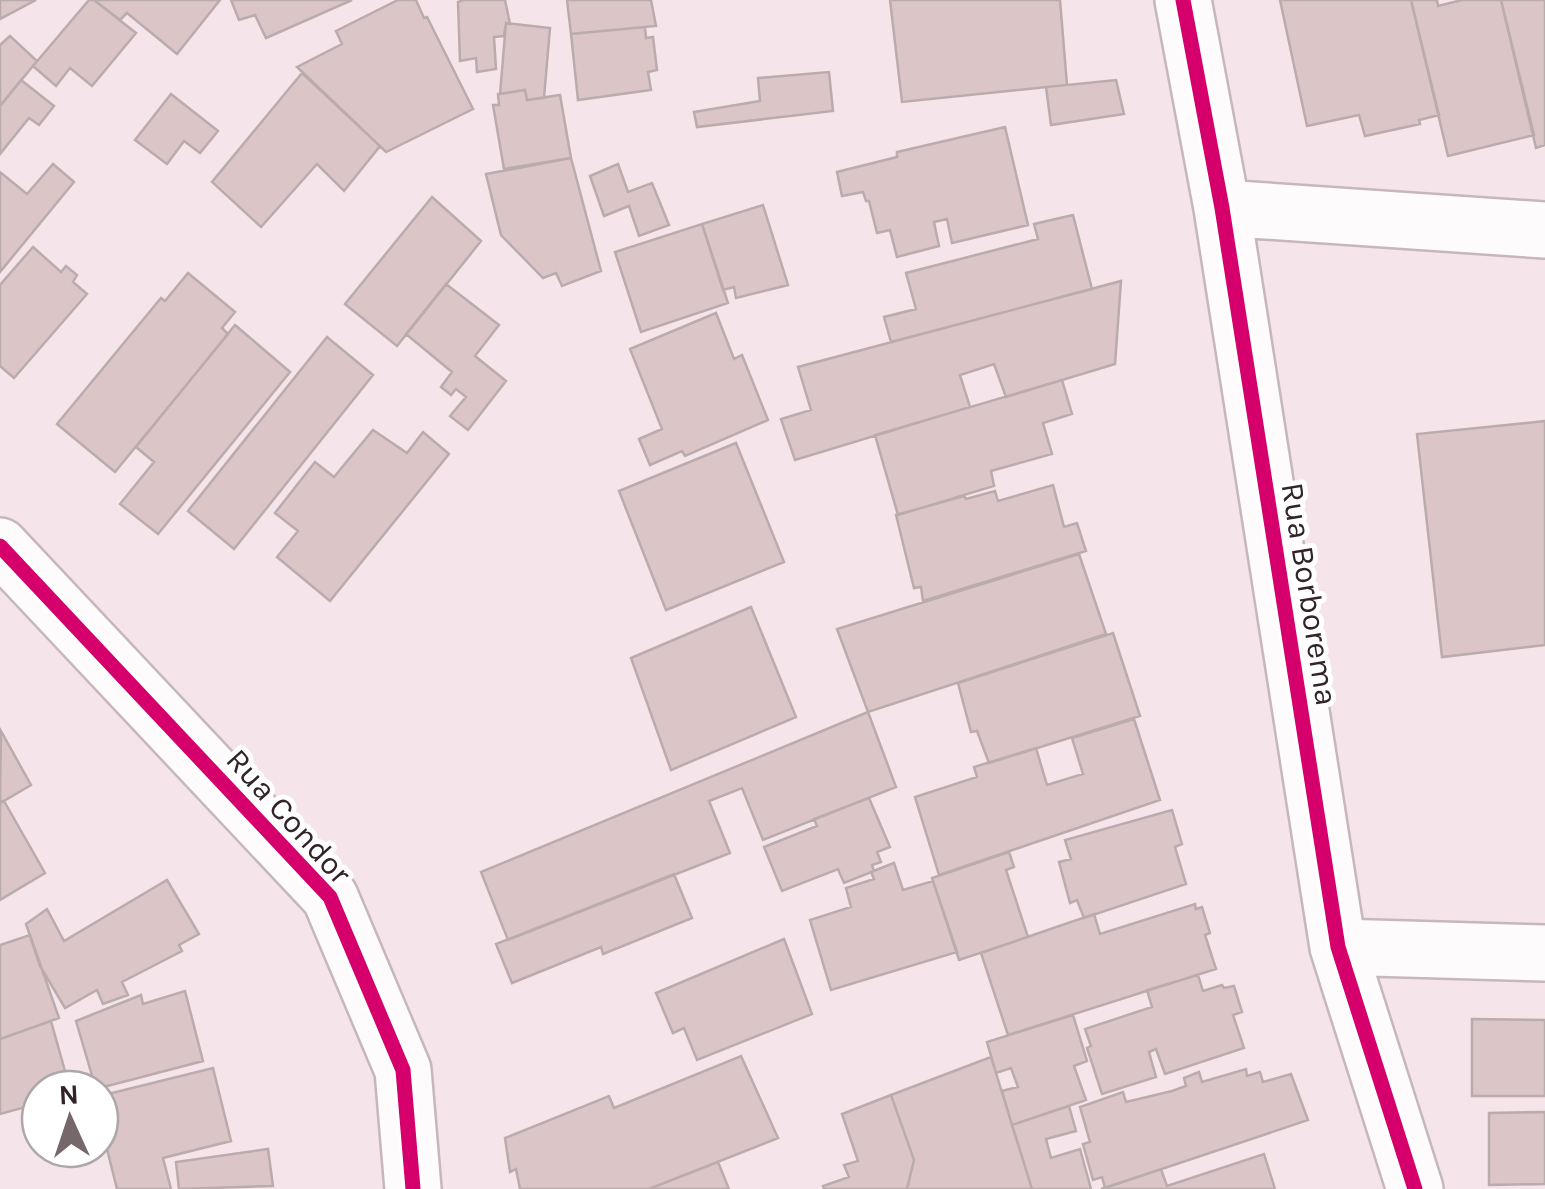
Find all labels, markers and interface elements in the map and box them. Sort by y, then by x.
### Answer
street label: Rua Borborema [1274,480,1345,708]
street label: Rua Condor [218,741,359,892]
north arrow [20,1069,120,1169]
text: N [58,1078,80,1112]

